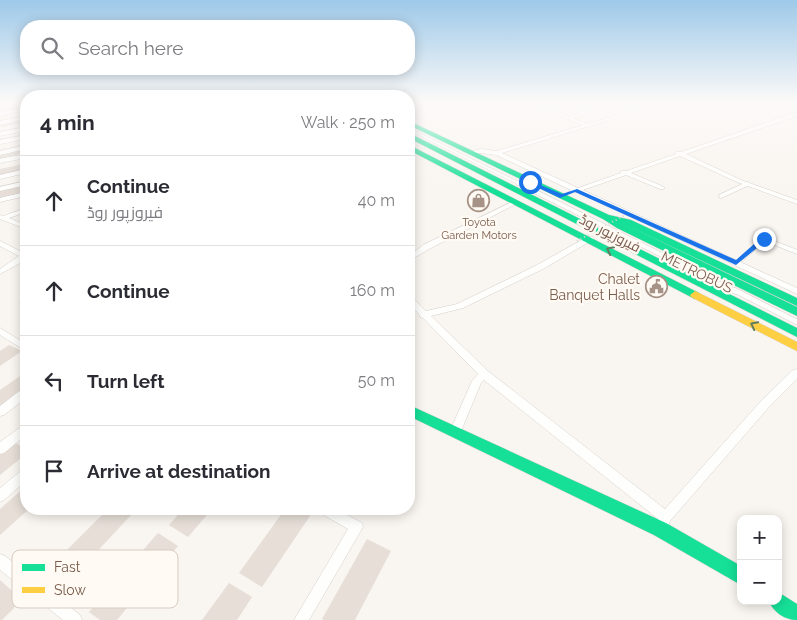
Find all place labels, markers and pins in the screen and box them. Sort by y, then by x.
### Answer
shop icon: Toyota Garden Motors [467,189,491,213]
place label: Toyota Garden Motors [441,216,517,242]
place label: Chalet Banquet Halls [549,271,640,303]
public building icon: Chalet Banquet Halls [644,275,668,299]

